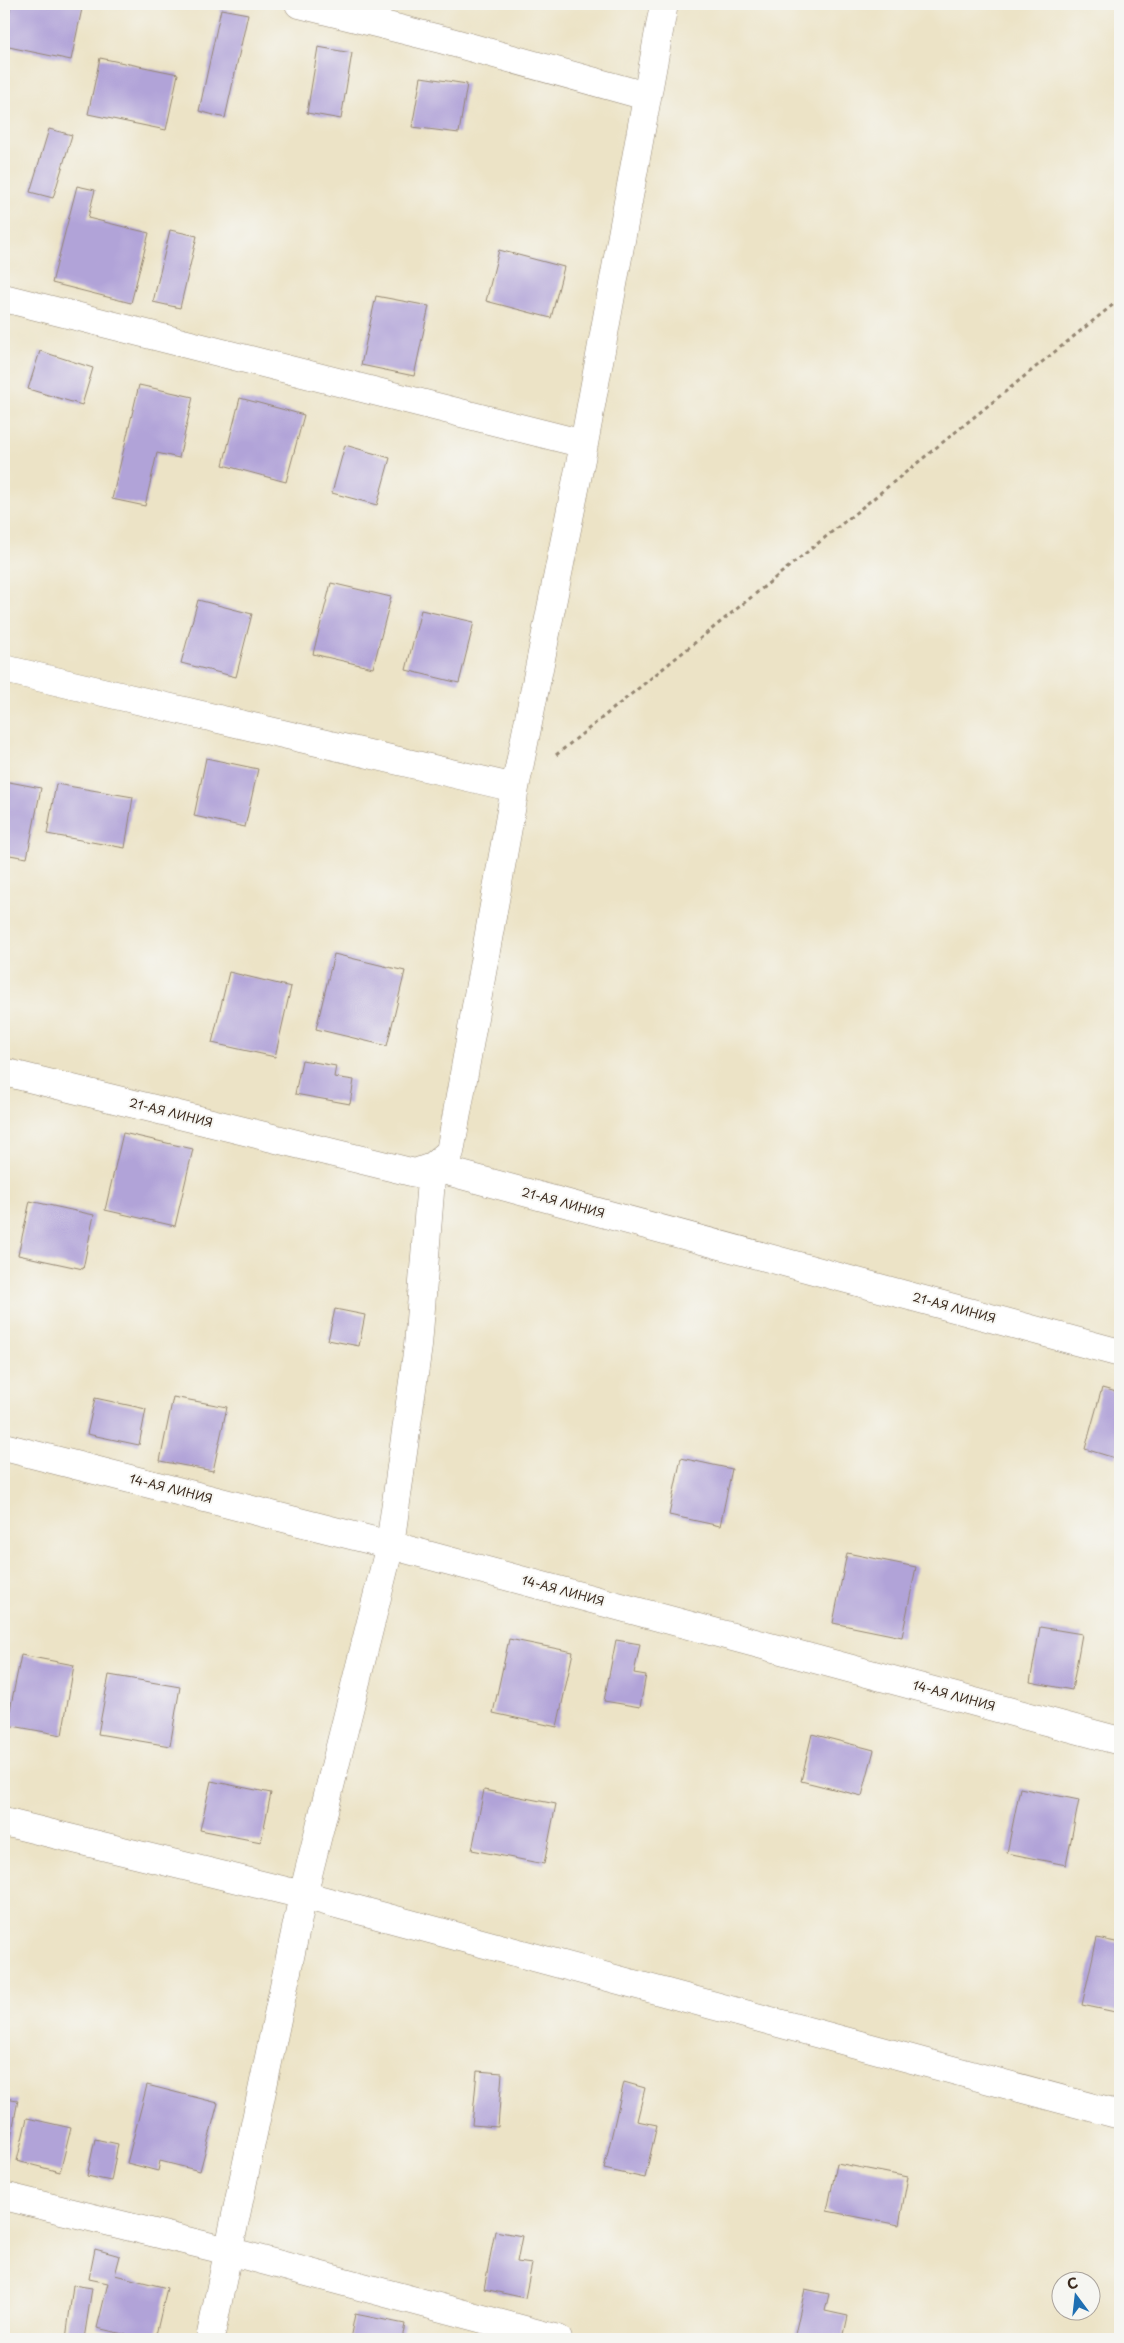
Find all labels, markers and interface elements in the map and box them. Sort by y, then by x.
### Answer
street label: 21-АЯ ЛИНИЯ [128,1093,215,1131]
street label: 21-АЯ ЛИНИЯ [520,1182,607,1222]
street label: 21-АЯ ЛИНИЯ [911,1287,998,1327]
street label: 14-АЯ ЛИНИЯ [128,1469,215,1507]
street label: 14-АЯ ЛИНИЯ [520,1570,607,1610]
street label: 14-АЯ ЛИНИЯ [911,1675,998,1715]
north arrow [1052,2270,1102,2320]
text: С [1065,2271,1080,2294]

